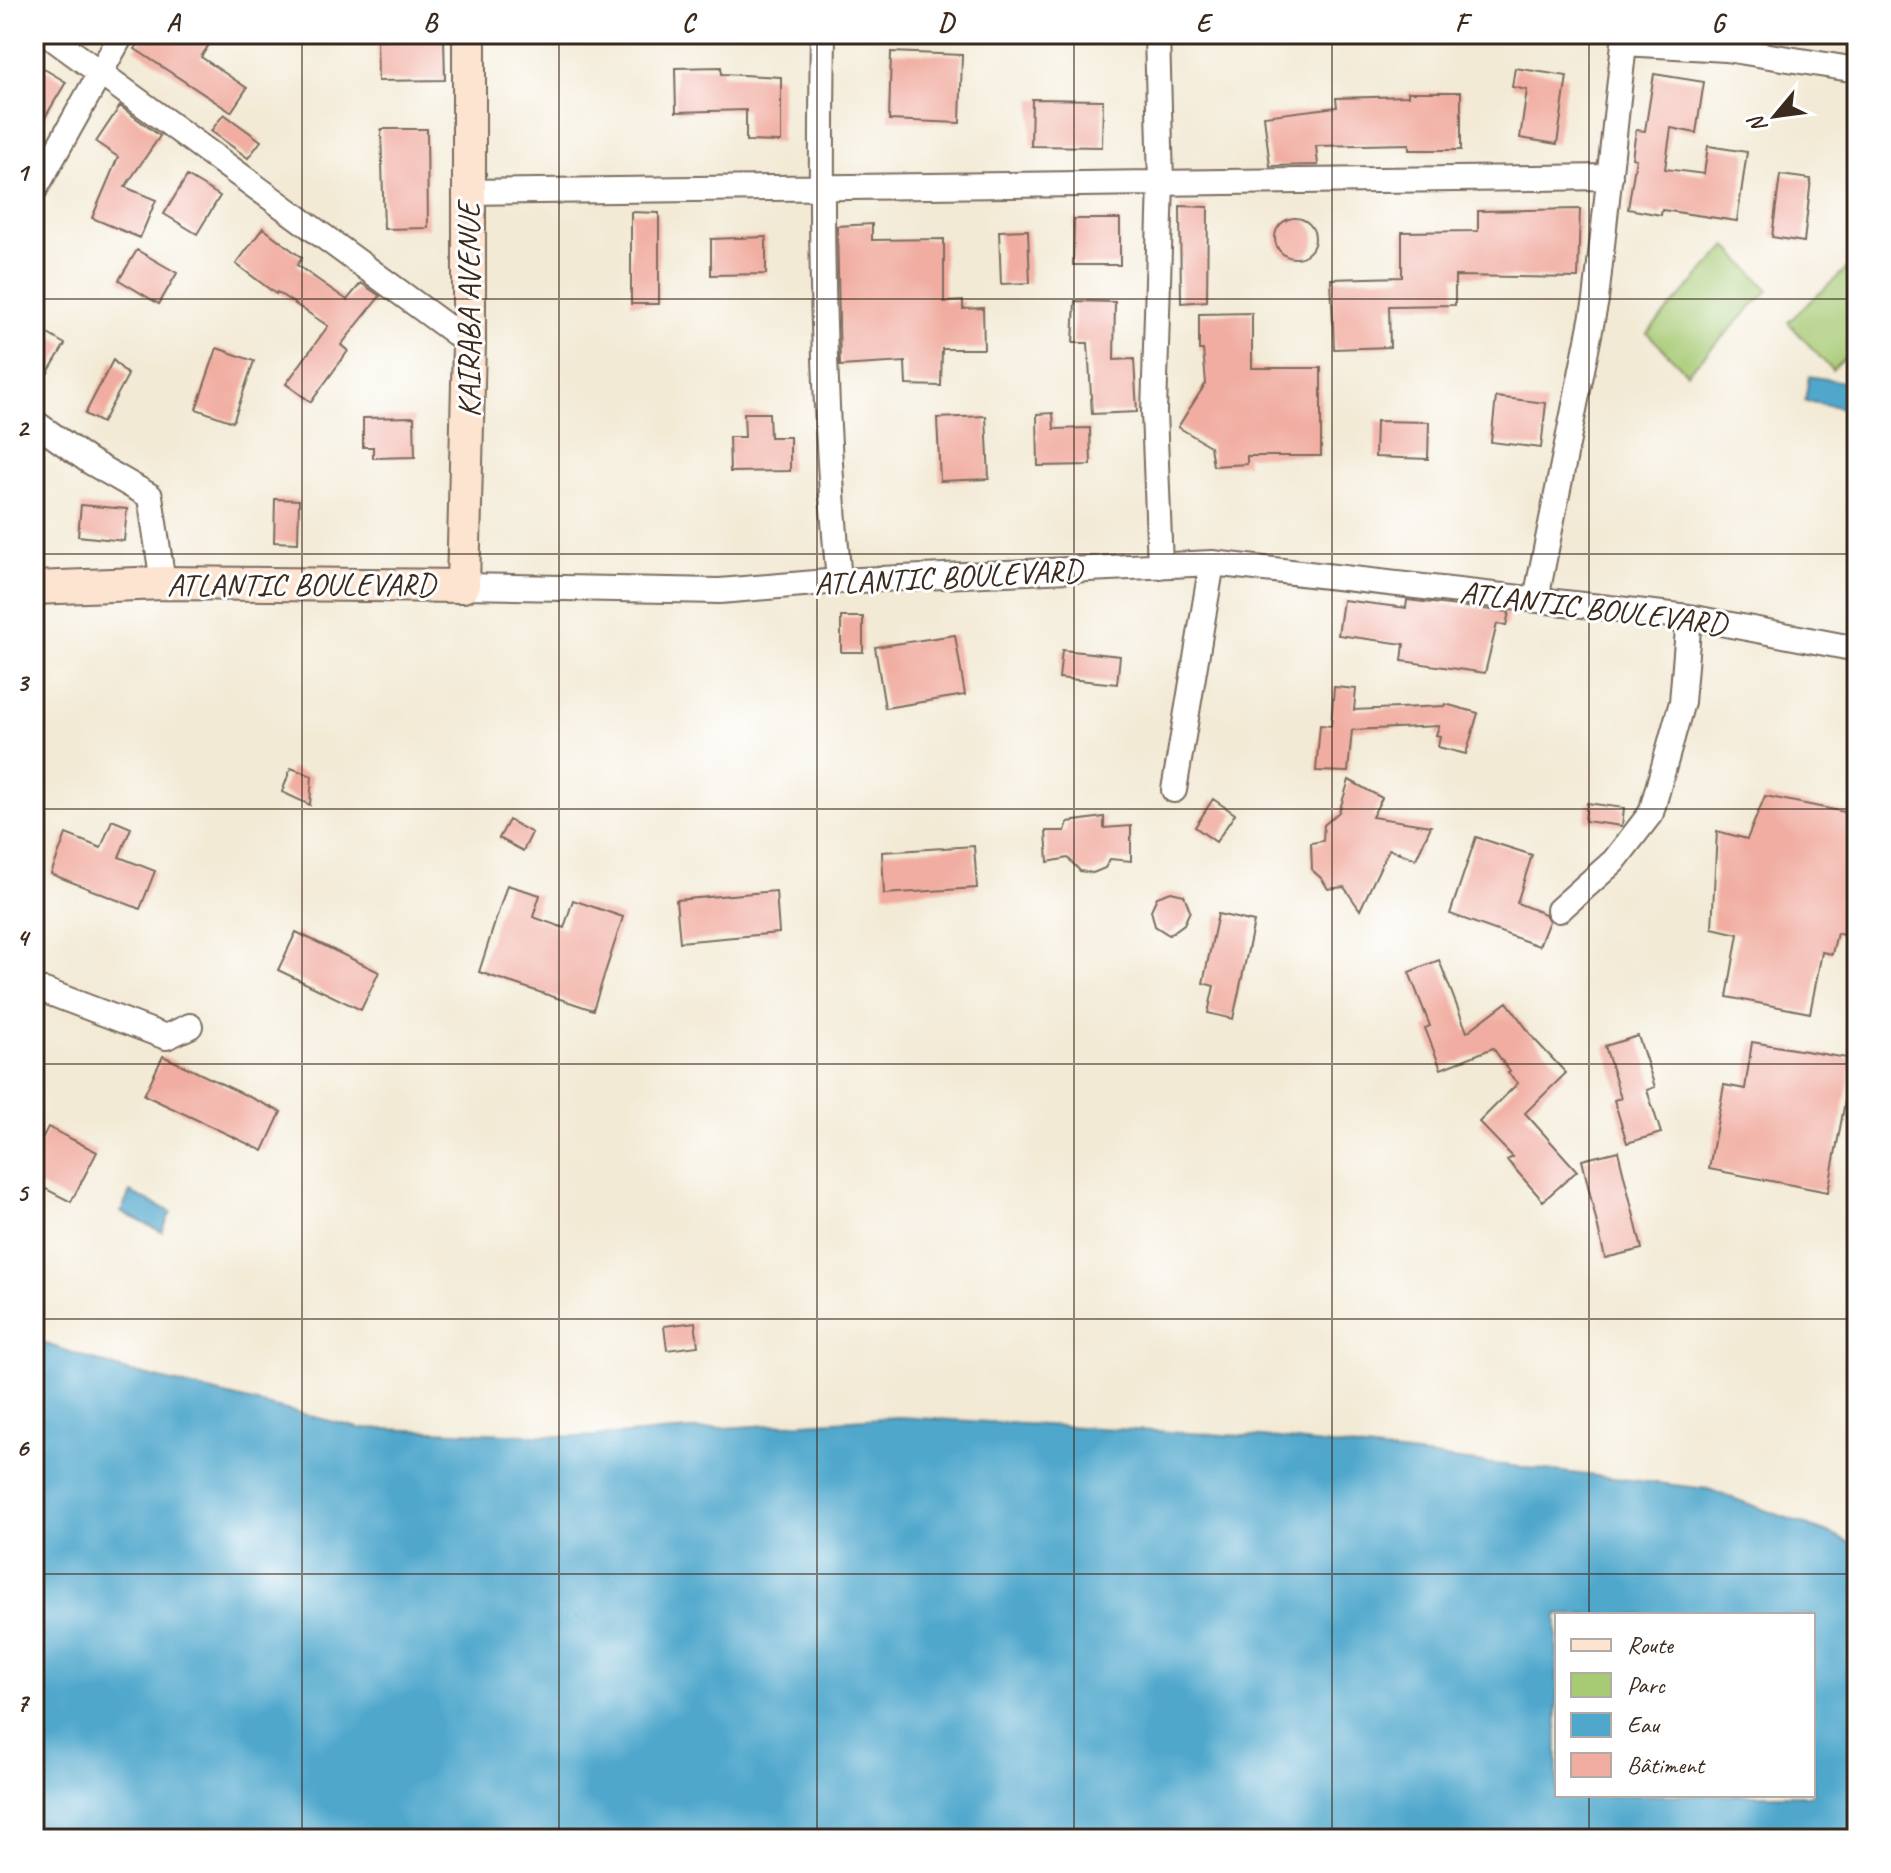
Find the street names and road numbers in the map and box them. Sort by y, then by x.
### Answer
street label: KAIRABA AVENUE [448,198,489,417]
street label: ATLANTIC BOULEVARD [813,549,1085,604]
street label: ATLANTIC BOULEVARD [167,564,438,605]
street label: ATLANTIC BOULEVARD [1457,571,1731,645]

